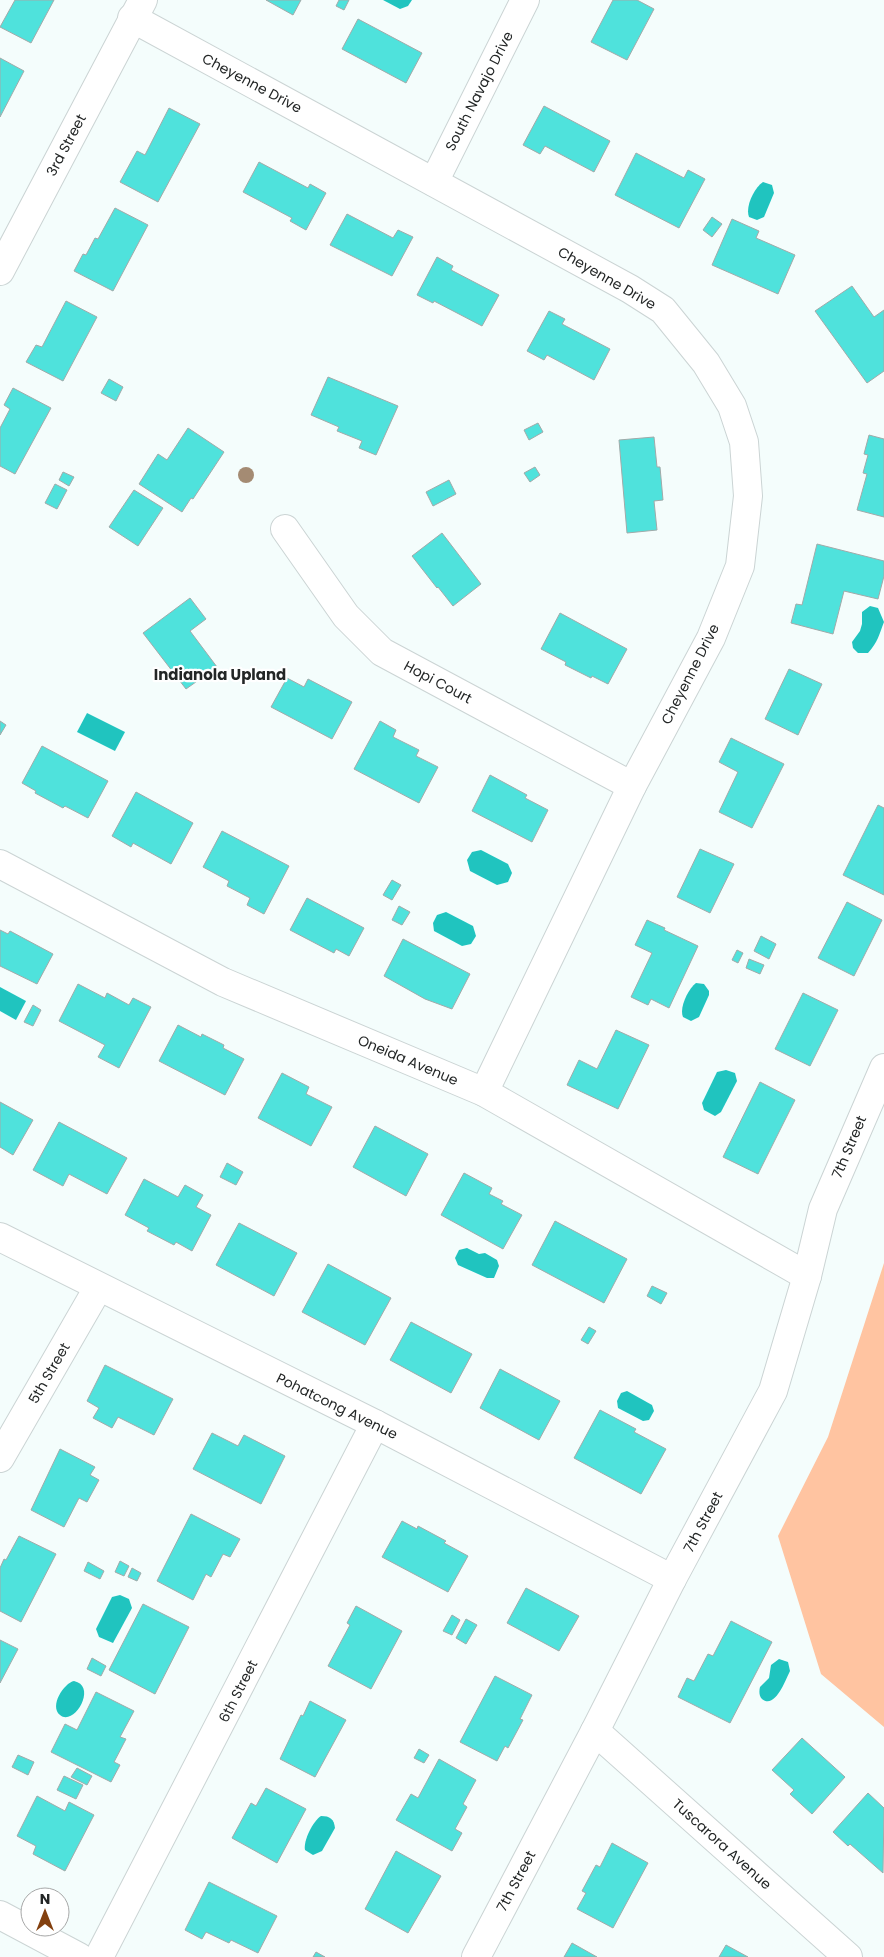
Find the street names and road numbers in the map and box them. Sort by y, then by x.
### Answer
street label: South Navajo Drive [440,27,518,154]
street label: Cheyenne Drive [199,48,306,118]
street label: 3rd Street [41,110,91,180]
street label: Cheyenne Drive [554,242,660,314]
street label: Cheyenne Drive [656,620,724,728]
street label: Hopi Court [400,656,476,708]
street label: Oneida Avenue [355,1030,462,1090]
street label: 7th Street [827,1113,871,1181]
street label: 5th Street [23,1339,75,1407]
street label: Pohatcong Avenue [273,1368,401,1444]
street label: 7th Street [679,1488,727,1556]
street label: 6th Street [214,1656,262,1726]
street label: Tuscarora Avenue [668,1794,776,1894]
street label: 7th Street [492,1847,540,1915]

